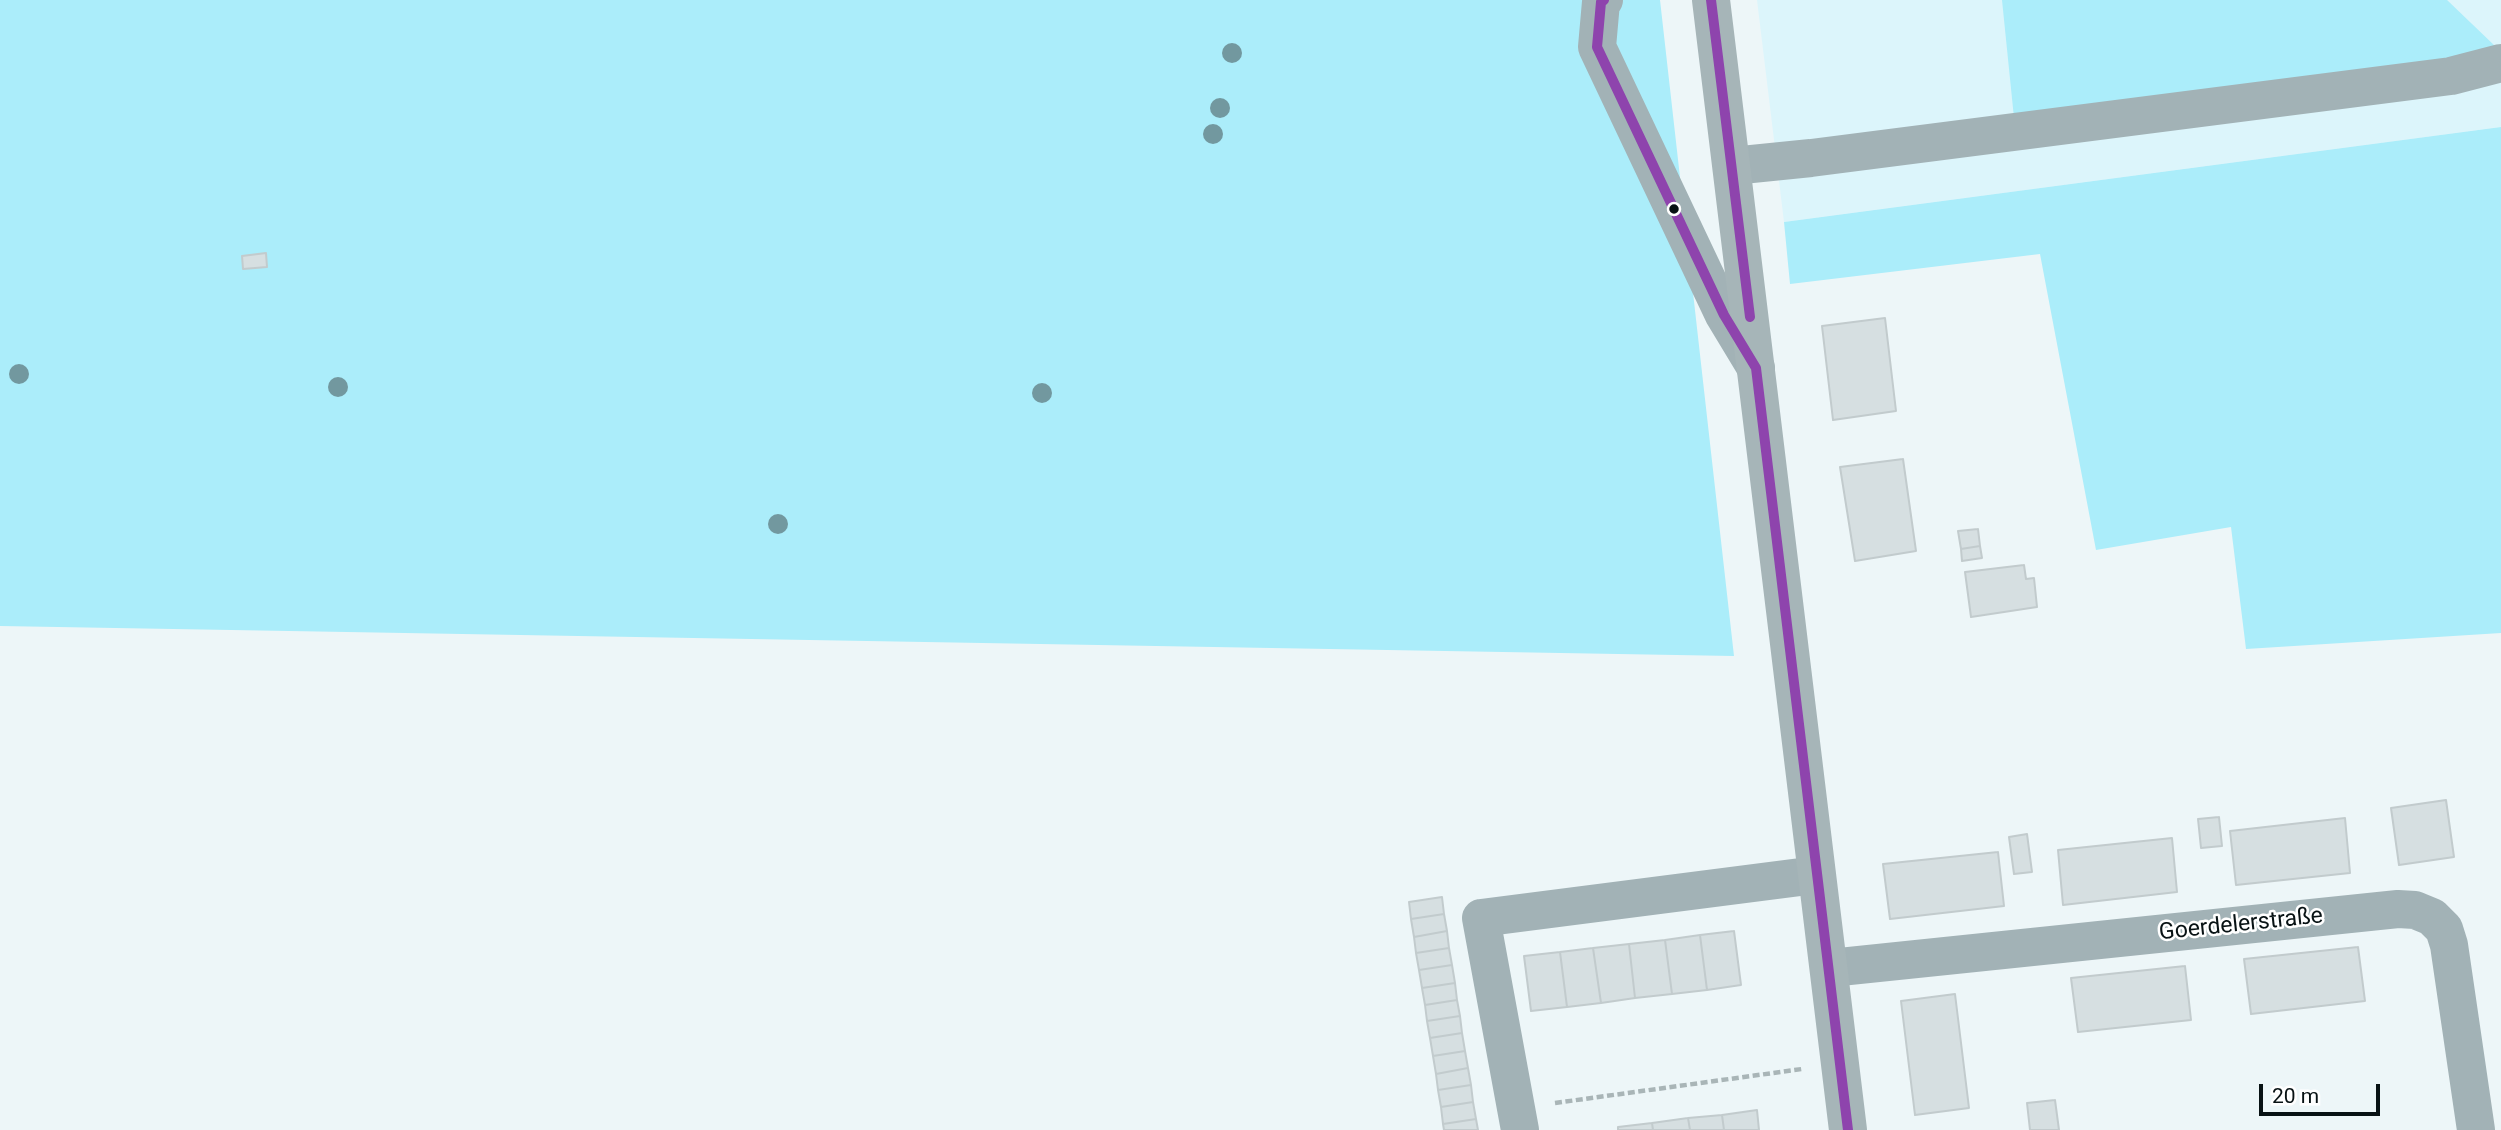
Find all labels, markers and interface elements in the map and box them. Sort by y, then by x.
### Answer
unlabelled marker [1667,202,1681,216]
street label: Goerdelerstraße [2158,903,2324,947]
scale bar [2263,1070,2384,1114]
text: 20 m [2272,1084,2319,1108]

